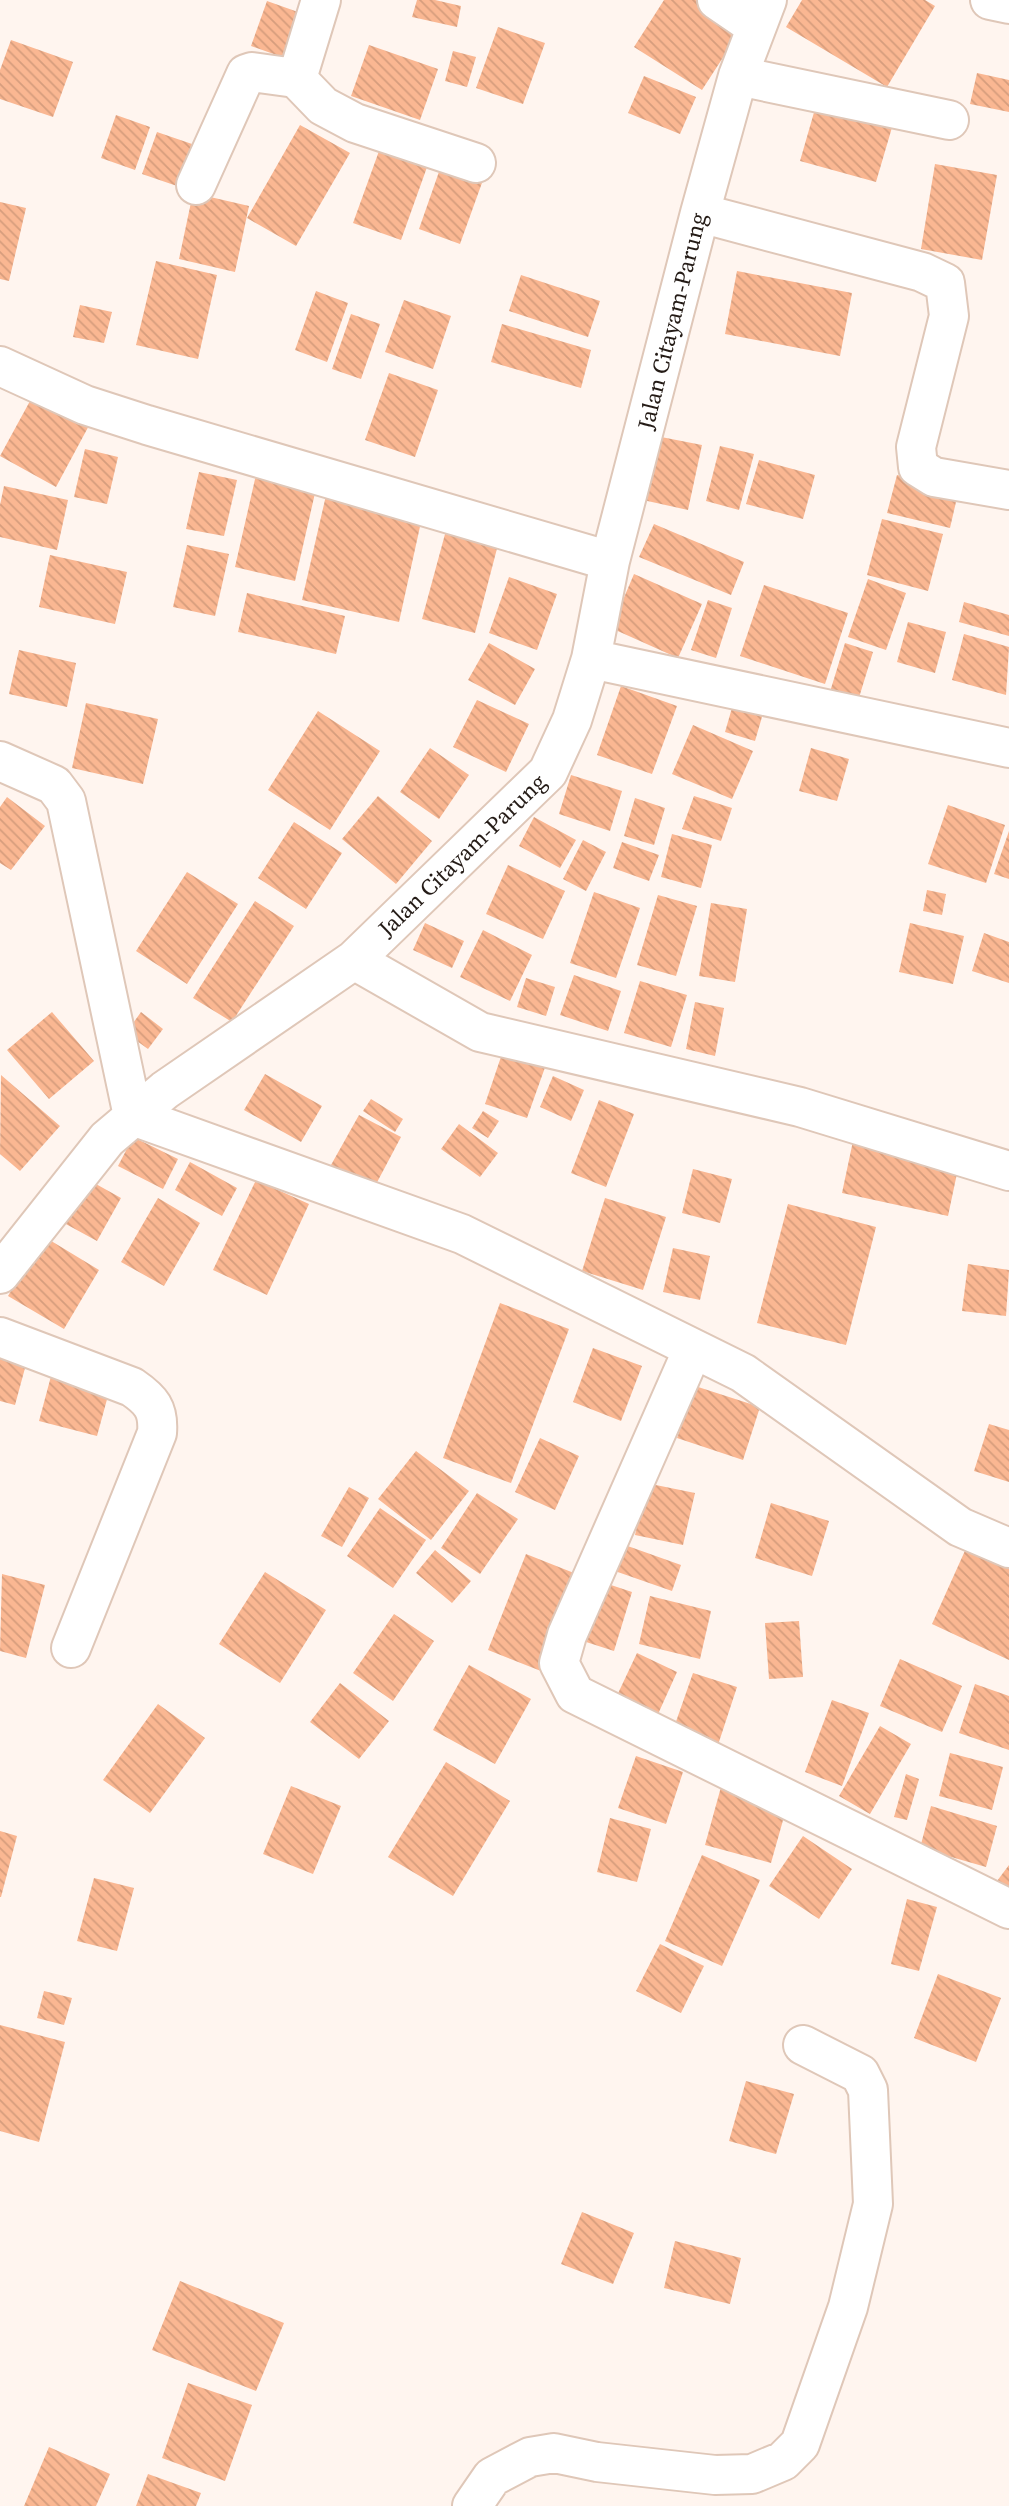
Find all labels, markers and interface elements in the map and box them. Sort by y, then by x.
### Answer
street label: Jalan Citayam-Parung [629,209,714,434]
street label: Jalan Citayam-Parung [370,766,553,945]

